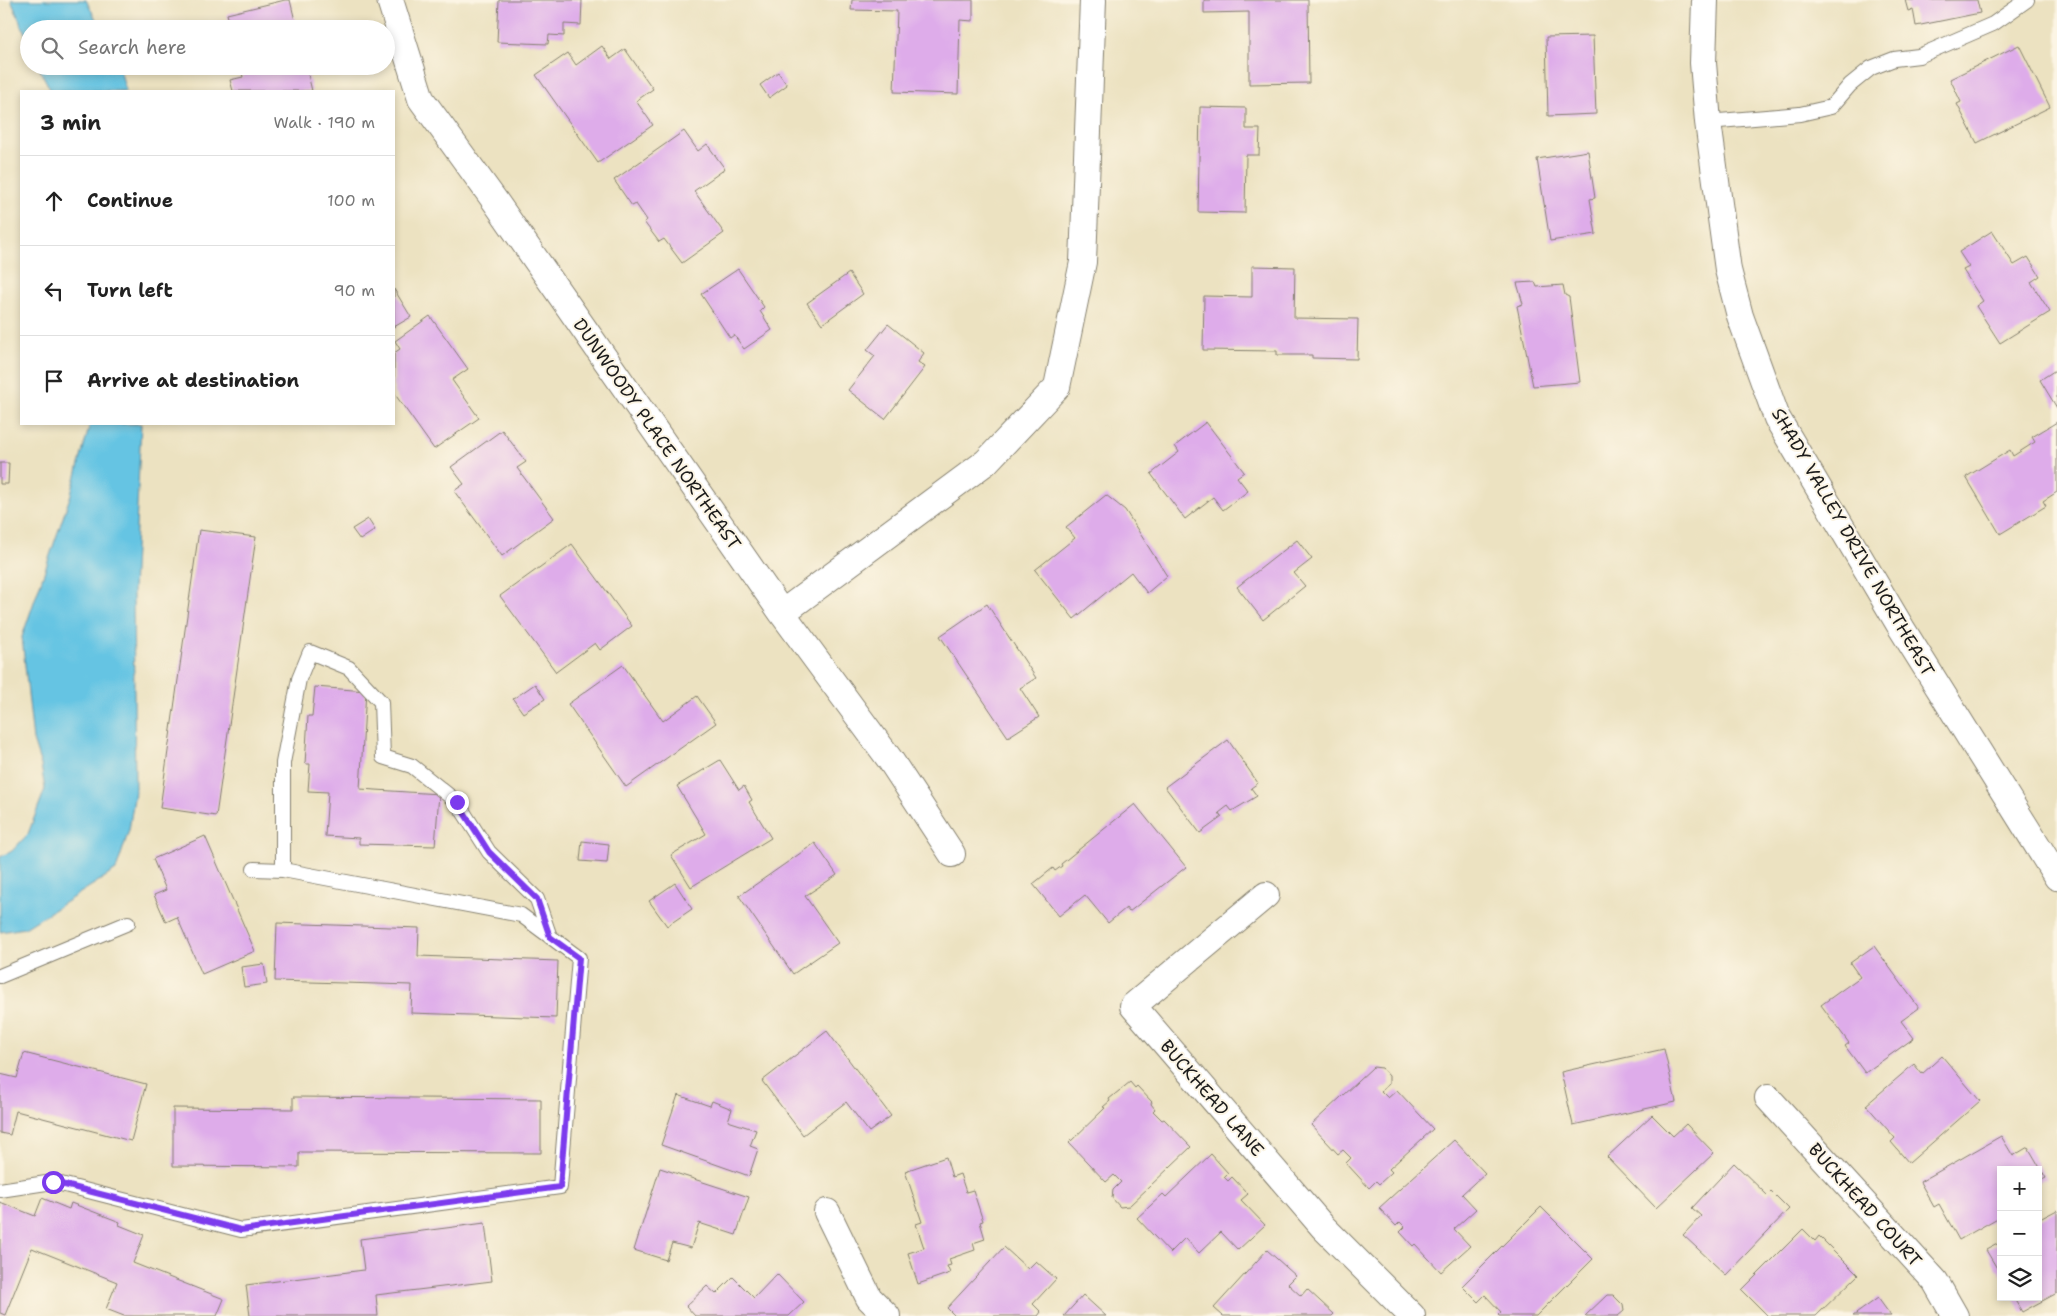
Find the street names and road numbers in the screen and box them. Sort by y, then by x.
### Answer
street label: DUNWOODY PLACE NORTHEAST [568,314,746,554]
street label: SHADY VALLEY DRIVE NORTHEAST [1766,403,1940,681]
street label: BUCKHEAD LANE [1155,1035,1269,1161]
street label: BUCKHEAD COURT [1803,1138,1927,1272]

